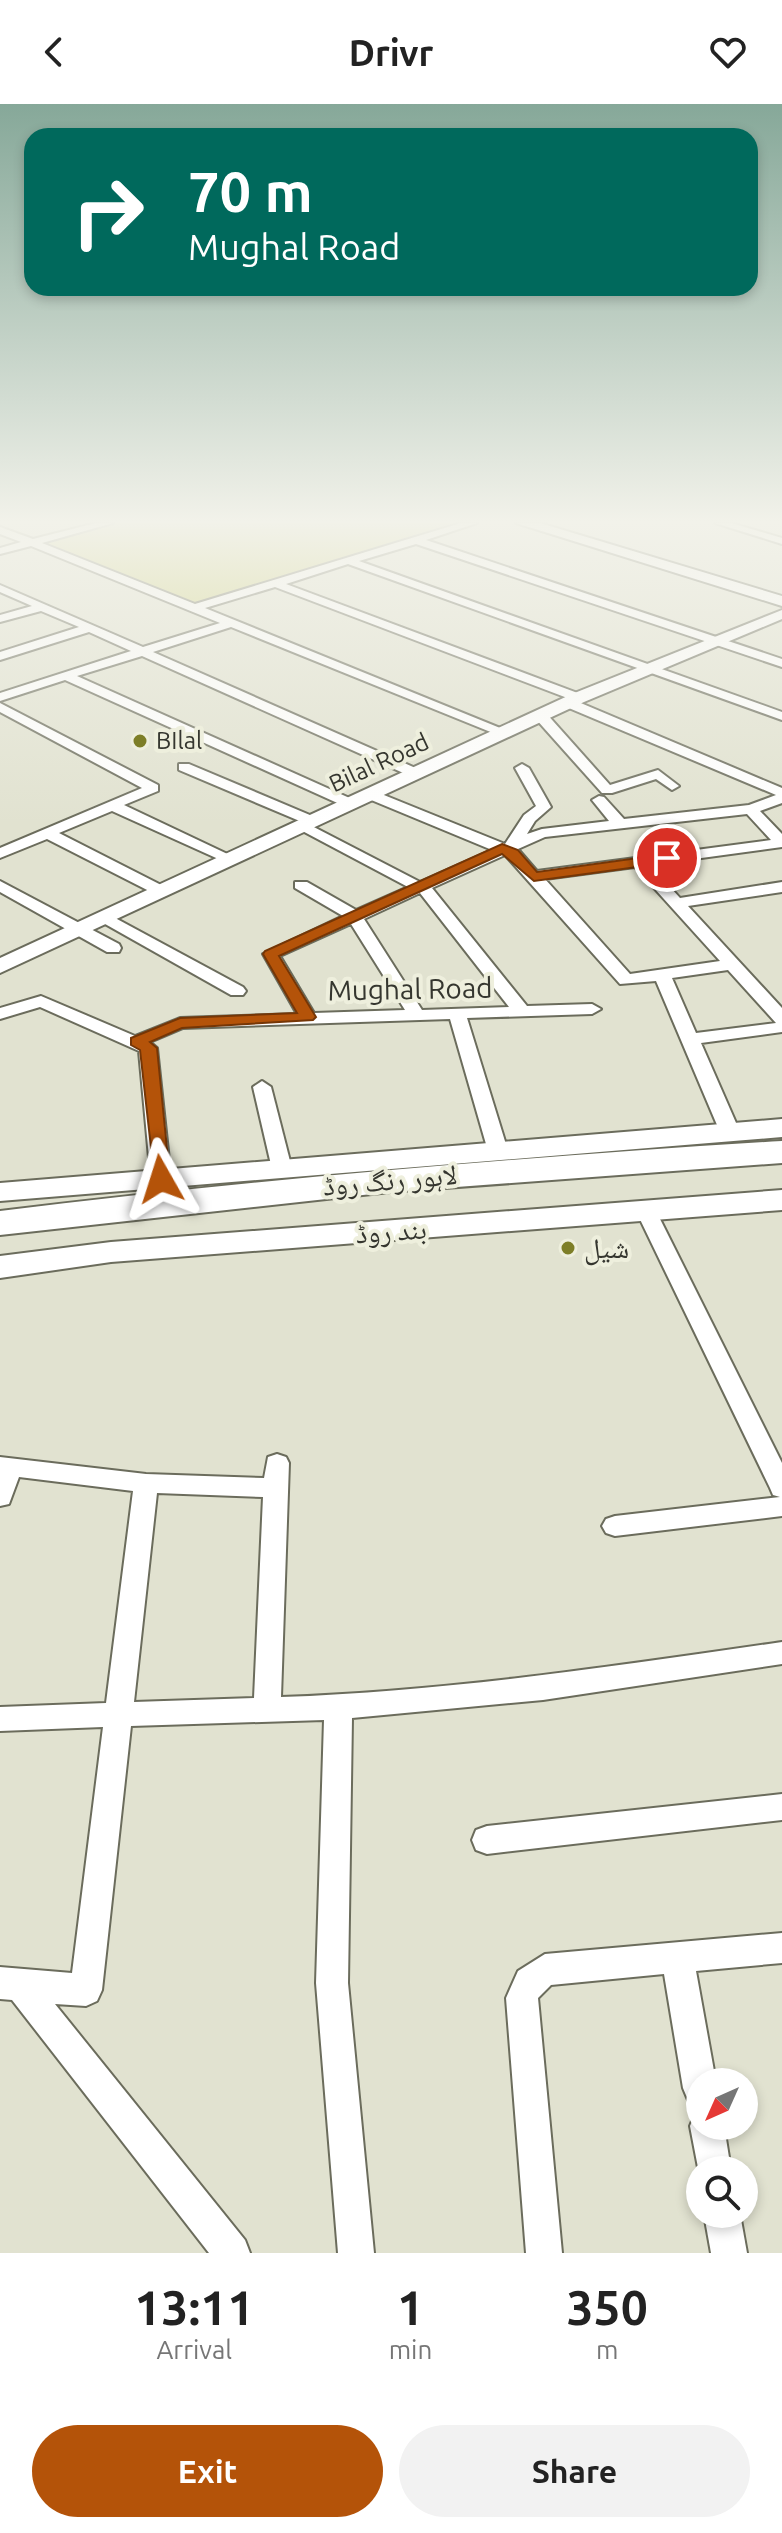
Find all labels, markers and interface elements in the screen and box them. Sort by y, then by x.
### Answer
icon: back [32,30,76,74]
icon: heart [706,30,750,74]
text: Drivr [349,32,433,73]
icon: right [56,160,160,264]
text: 70 m [188,160,313,223]
text: Mughal Road [188,226,400,267]
place label: BIlal [156,727,202,754]
street label: Bilal Road [325,728,433,797]
marker: BIlal [131,732,149,750]
pin [633,824,701,892]
icon: arrive [645,836,689,880]
street label: Mughal Road [327,972,493,1005]
position arrow [119,1137,203,1221]
street label: لاہور رنگ روڈ [322,1158,458,1202]
street label: بند روڈ [354,1213,428,1249]
place label: شیل [584,1232,629,1266]
marker: شیل [559,1239,577,1257]
north arrow [686,2068,758,2140]
map controls [686,2068,758,2228]
button: search [686,2156,758,2228]
text: 13:11 [134,2280,254,2334]
text: 1 [397,2280,424,2334]
text: 350 [567,2280,648,2334]
text: Arrival [156,2335,232,2364]
text: min [389,2335,432,2364]
text: m [596,2335,618,2364]
button: Exit [32,2425,383,2517]
button: Share [399,2425,750,2517]

